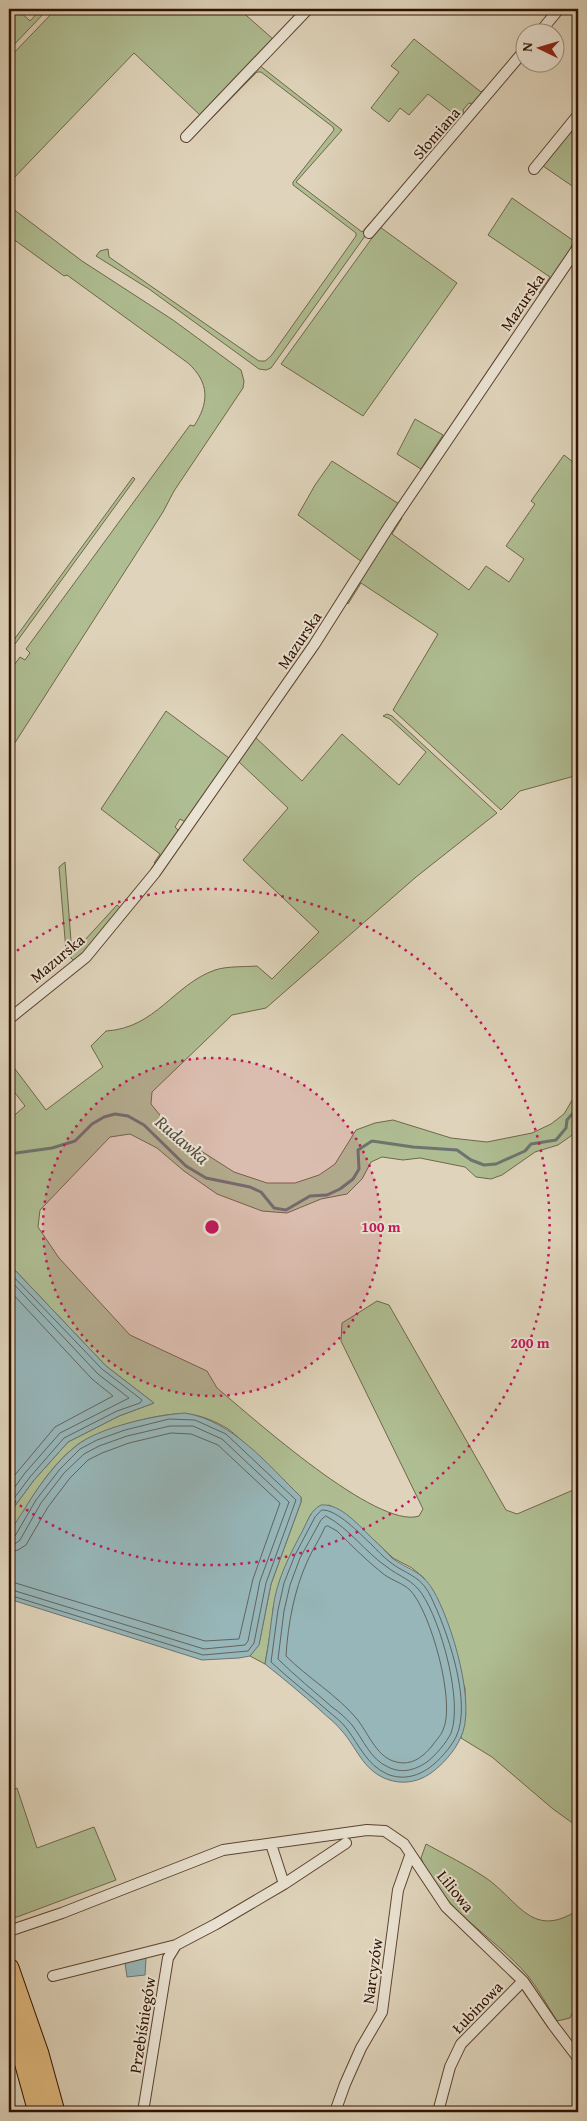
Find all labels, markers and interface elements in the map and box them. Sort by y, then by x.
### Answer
north arrow [514,22,564,72]
text: N [517,41,537,52]
street label: Słomiana [406,101,466,164]
street label: Mazurska [494,268,550,336]
street label: Mazurska [271,606,327,674]
street label: Mazurska [24,928,90,988]
water label: Rudawka [149,1108,216,1171]
text: 100 m [361,1216,401,1237]
centre of rings [203,1218,221,1236]
text: 200 m [510,1332,550,1353]
street label: Liliowa [432,1865,481,1917]
street label: Narcyzów [356,1936,389,2005]
street label: Przebiśniegów [123,1974,162,2075]
street label: Łubinowa [446,1975,508,2039]

